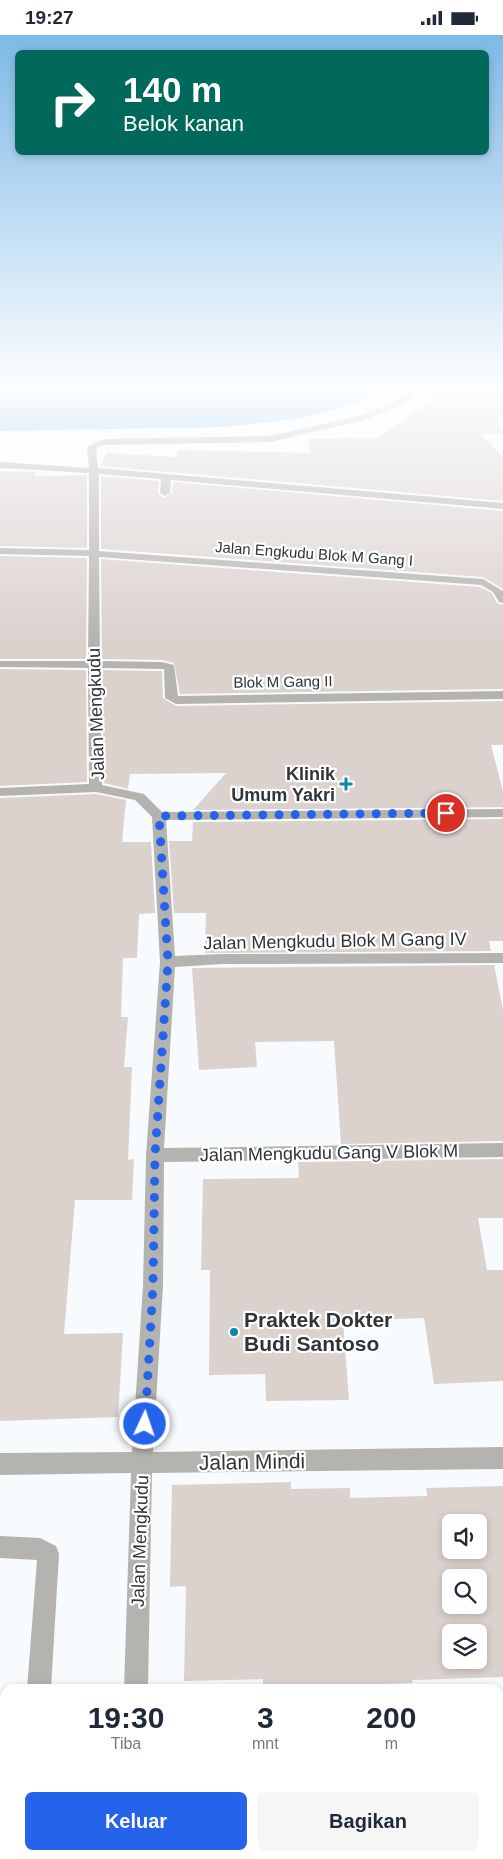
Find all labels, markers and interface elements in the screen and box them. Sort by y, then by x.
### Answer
text: 19:27 [25,7,74,28]
icon: right [40,70,105,135]
text: 140 m [123,70,222,109]
text: Belok kanan [123,111,244,136]
street label: Jalan Engkudu Blok M Gang I [214,538,414,569]
street label: Jalan Mengkudu [84,648,108,780]
street label: Blok M Gang II [233,672,333,691]
place label: Klinik Umum Yakri [231,764,336,805]
marker: Klinik Umum Yakri [339,777,353,791]
pin [425,792,467,834]
icon: arrive [432,799,460,827]
street label: Jalan Mengkudu Blok M Gang IV [203,929,467,953]
street label: Jalan Mengkudu Gang V Blok M [200,1141,458,1165]
place label: Praktek Dokter Budi Santoso [244,1308,392,1355]
marker: Praktek Dokter Budi Santoso [228,1326,240,1338]
position arrow [118,1397,170,1449]
street label: Jalan Mindi [199,1449,305,1474]
street label: Jalan Mengkudu [128,1475,152,1607]
map controls [442,1514,487,1669]
button: sound [442,1514,487,1559]
button: search [442,1569,487,1614]
button: layers [442,1624,487,1669]
text: 19:30 [88,1701,164,1734]
text: 3 [257,1701,274,1734]
text: 200 [366,1701,416,1734]
text: Tiba [111,1735,141,1752]
text: mnt [252,1735,279,1752]
text: m [385,1735,398,1752]
button: Keluar [25,1792,247,1850]
button: Bagikan [257,1792,479,1850]

